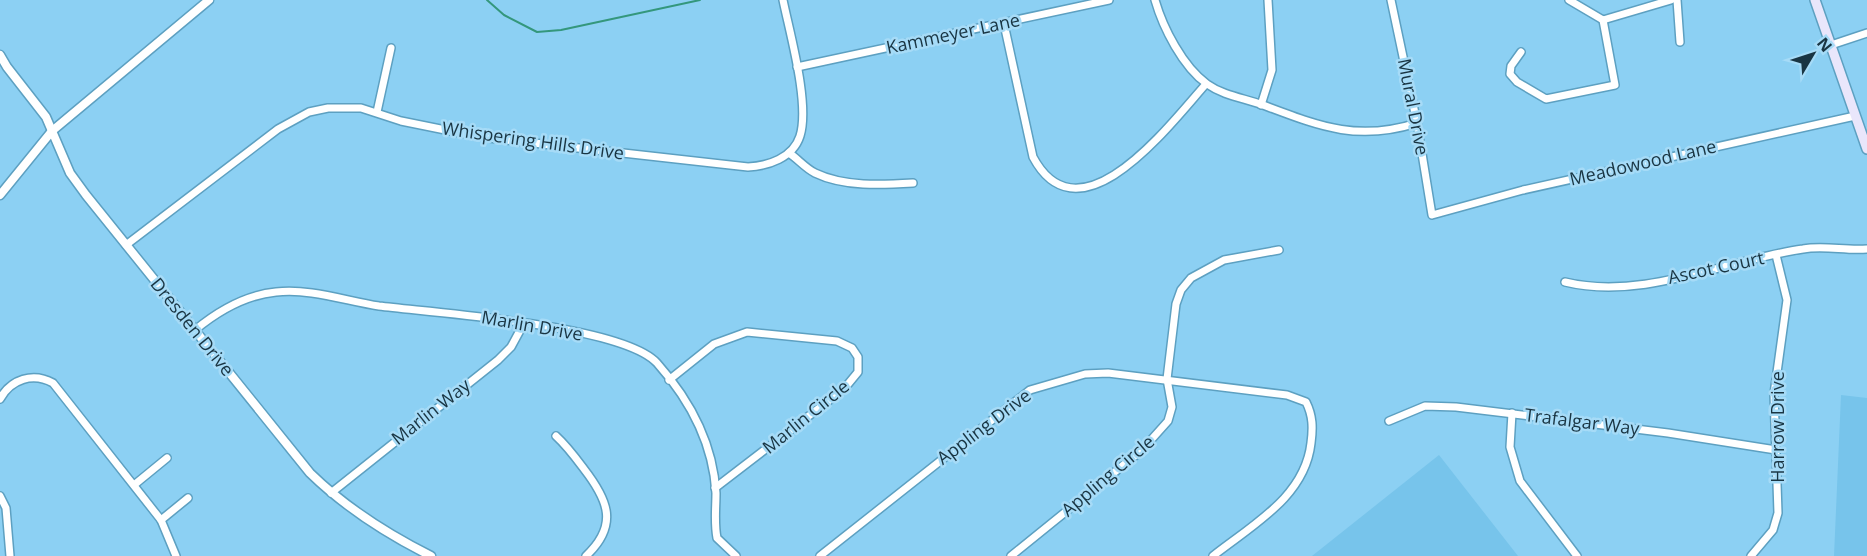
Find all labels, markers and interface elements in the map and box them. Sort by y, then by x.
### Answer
street label: Kammeyer Lane [884,7,1022,59]
north arrow [1783,24,1843,84]
text: N [1812,33,1837,57]
street label: Mural Drive [1393,56,1435,157]
street label: Whispering Hills Drive [441,115,626,165]
street label: Meadowood Lane [1567,133,1719,191]
street label: Ascot Court [1666,245,1766,289]
street label: Dresden Drive [146,272,240,381]
street label: Marlin Drive [480,304,585,346]
street label: Harrow Drive [1765,371,1789,483]
street label: Marlin Way [386,372,476,450]
street label: Marlin Circle [757,374,854,459]
street label: Appling Drive [931,383,1035,470]
street label: Trafalgar Way [1523,402,1642,440]
street label: Appling Circle [1056,429,1159,521]

